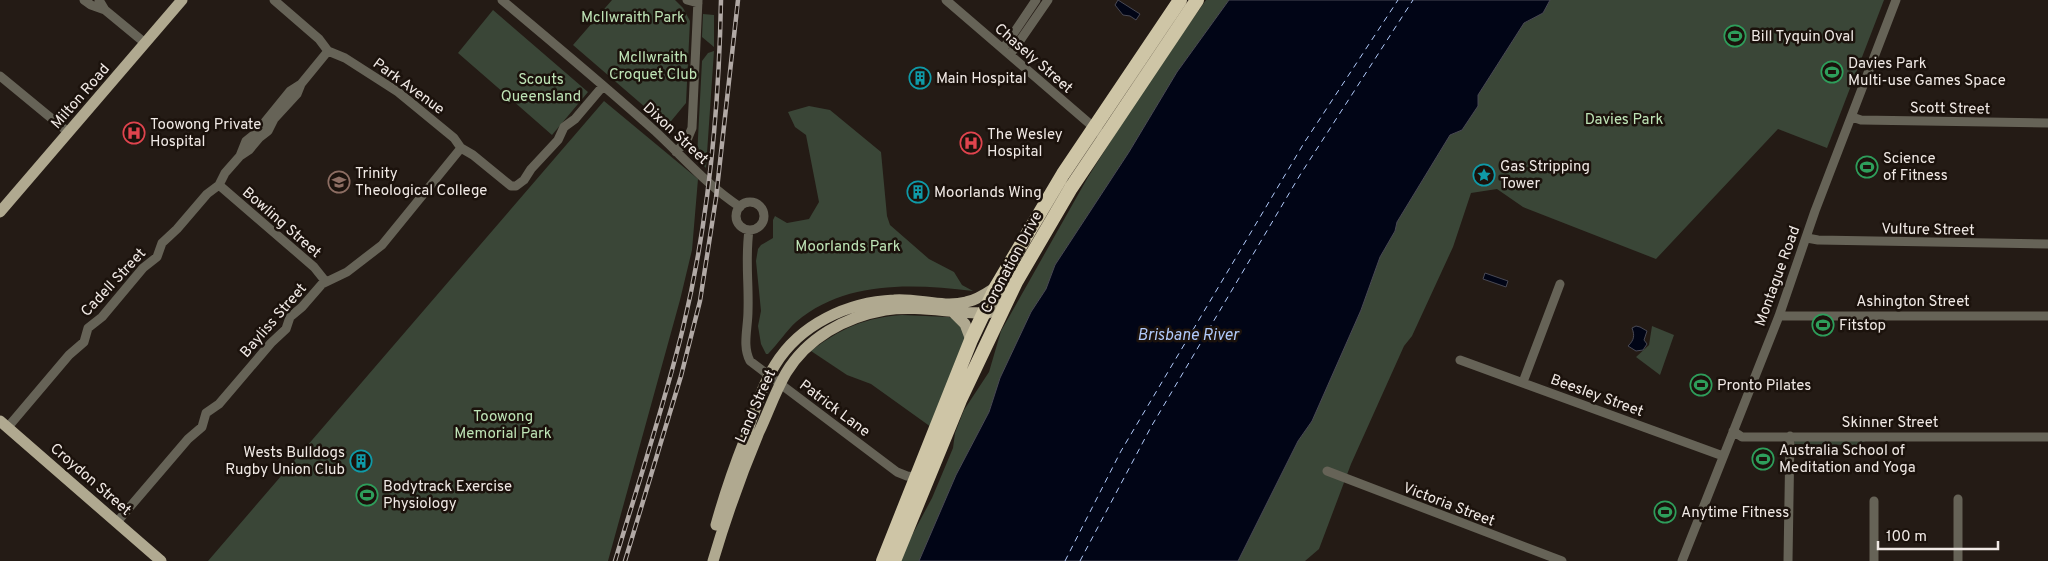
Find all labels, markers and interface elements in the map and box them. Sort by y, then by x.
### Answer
park label: McIlwraith Park [581,9,685,28]
street label: Chasely Street [990,20,1076,98]
sports icon: Bill Tyquin Oval [1723,24,1747,48]
place label: Bill Tyquin Oval [1751,28,1854,47]
park label: McIlwraith Croquet Club [609,49,697,85]
street label: Park Avenue [369,55,448,120]
place label: Davies Park Multi-use Games Space [1848,55,2006,91]
street label: Milton Road [48,60,115,134]
sports icon: Davies Park Multi-use Games Space [1820,60,1844,84]
building icon: Main Hospital [908,66,932,90]
place label: Main Hospital [936,70,1027,89]
park label: Scouts Queensland [501,71,581,107]
street label: Dixon Street [638,99,712,169]
street label: Scott Street [1910,99,1990,120]
park label: Davies Park [1585,111,1663,130]
place label: Toowong Private Hospital [150,116,261,152]
hospital icon: Toowong Private Hospital [122,121,146,145]
place label: The Wesley Hospital [987,126,1063,162]
hospital icon: The Wesley Hospital [959,131,983,155]
place label: Science of Fitness [1883,150,1948,186]
sports icon: Science of Fitness [1855,155,1879,179]
place label: Gas Stripping Tower [1500,158,1590,194]
place icon: Gas Stripping Tower [1472,163,1496,187]
place label: Trinity Theological College [355,165,487,201]
school or university icon: Trinity Theological College [327,170,351,194]
building icon: Moorlands Wing [906,180,930,204]
street label: Bowling Street [238,184,324,263]
place label: Moorlands Wing [934,184,1042,203]
street label: Coronation Drive [977,208,1047,317]
street label: Vulture Street [1881,220,1975,241]
street label: Montague Road [1751,224,1805,329]
park label: Moorlands Park [795,238,901,257]
street label: Cadell Street [77,245,151,321]
street label: Bayliss Street [237,280,312,362]
street label: Ashington Street [1856,293,1970,312]
sports icon: Fitstop [1811,313,1835,337]
place label: Fitstop [1839,317,1886,336]
water label: Brisbane River [1137,326,1241,346]
street label: Land Street [732,367,781,446]
street label: Beesley Street [1547,371,1646,422]
sports icon: Pronto Pilates [1689,373,1713,397]
street label: Patrick Lane [795,376,873,442]
place label: Pronto Pilates [1717,377,1811,396]
park label: Toowong Memorial Park [454,408,552,444]
street label: Skinner Street [1842,414,1938,433]
street label: Croydon Street [46,440,134,521]
place label: Australia School of Meditation and Yoga [1779,442,1916,478]
place label: Wests Bulldogs Rugby Union Club [225,444,345,480]
sports icon: Australia School of Meditation and Yoga [1751,447,1775,471]
building icon: Wests Bulldogs Rugby Union Club [349,449,373,473]
place label: Bodytrack Exercise Physiology [383,478,512,514]
street label: Victoria Street [1400,479,1497,532]
sports icon: Bodytrack Exercise Physiology [355,483,379,507]
sports icon: Anytime Fitness [1653,500,1677,524]
place label: Anytime Fitness [1681,504,1789,523]
scale bar [1878,518,1998,550]
text: 100 m [1886,528,1927,547]

